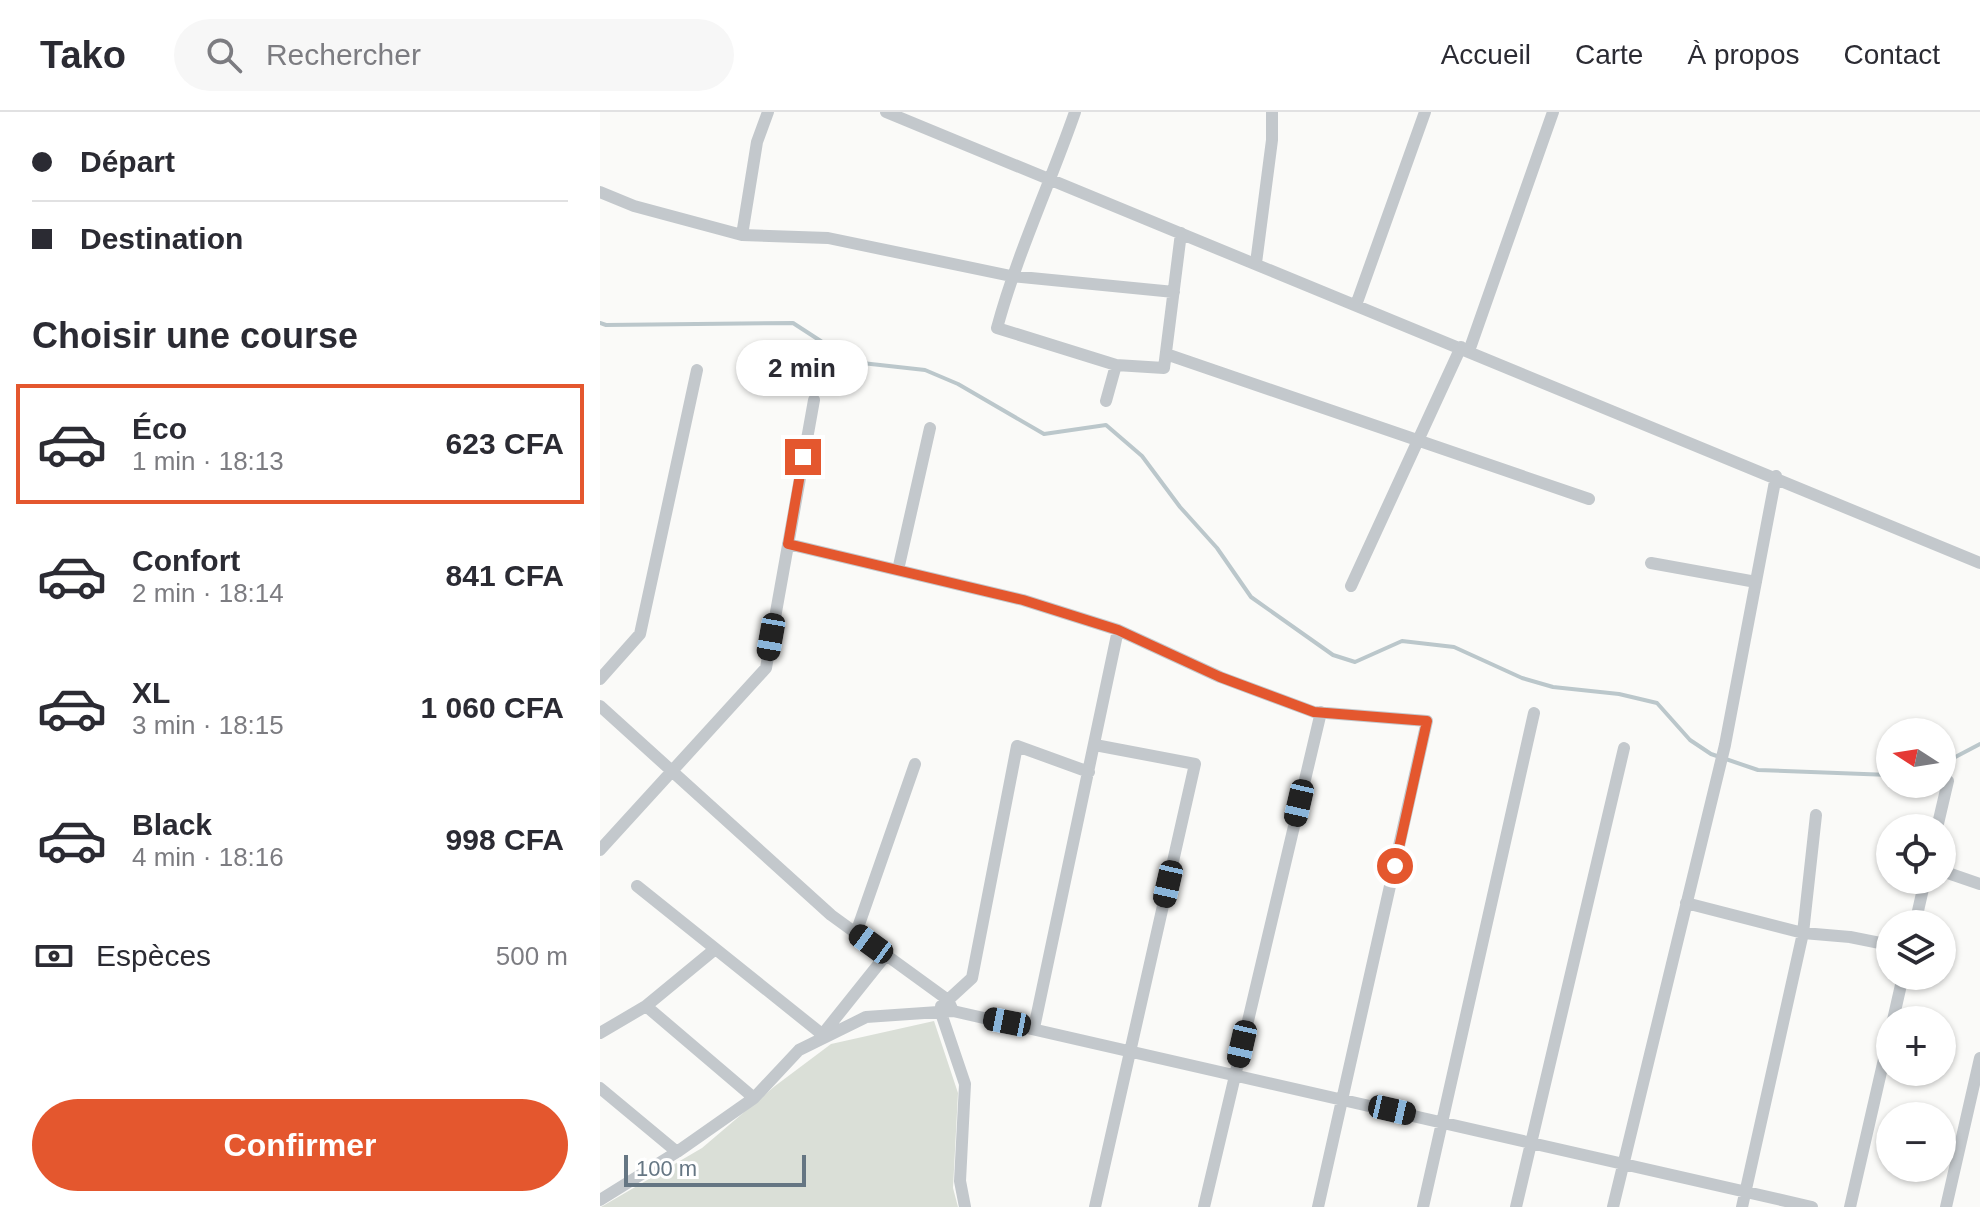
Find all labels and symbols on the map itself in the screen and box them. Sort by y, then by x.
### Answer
callout: 2 min [737,341,869,397]
route end [785,439,821,475]
car [755,611,787,663]
north arrow [1876,718,1956,798]
car [1282,777,1316,829]
route start [1377,848,1413,884]
car [1151,858,1185,910]
car [845,920,897,968]
car [981,1006,1033,1038]
car [1225,1018,1259,1070]
car [1366,1093,1418,1127]
scale bar [624,1151,806,1187]

